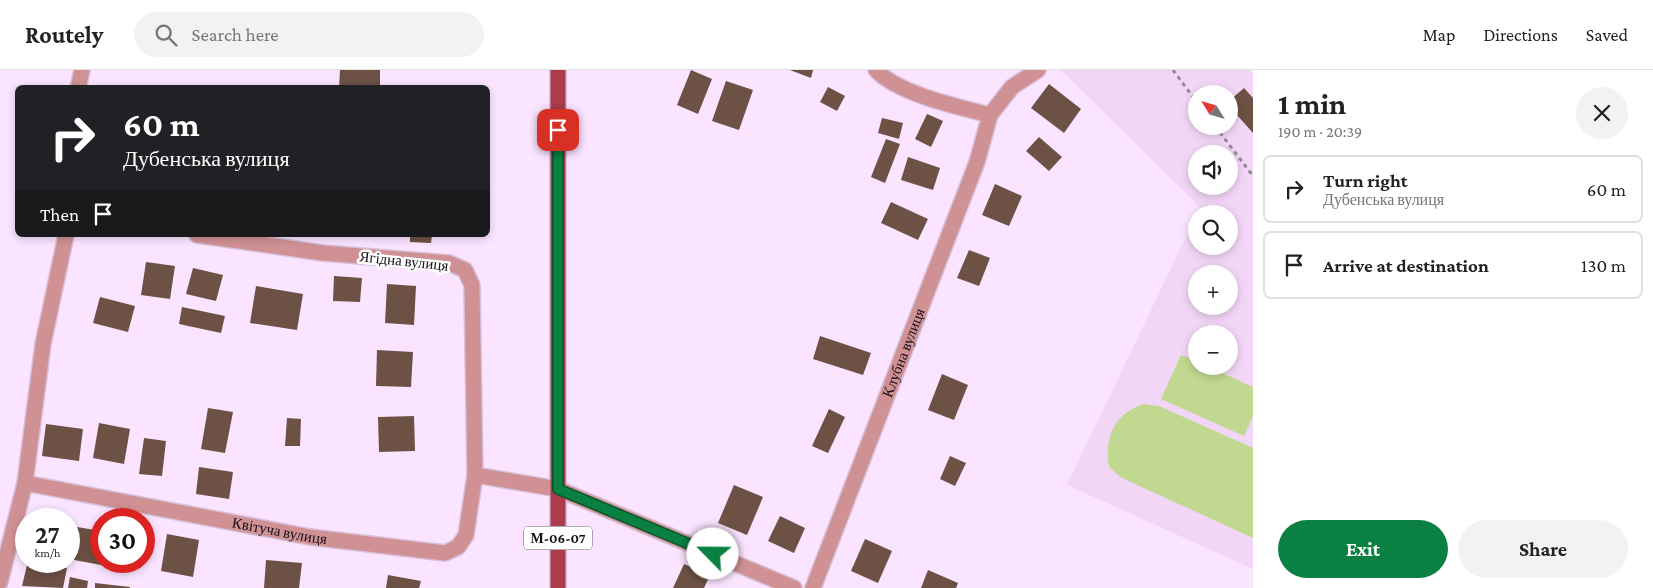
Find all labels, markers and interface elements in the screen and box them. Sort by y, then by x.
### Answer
search box [134,12,484,57]
text: Routely [25,21,104,48]
icon: search [152,21,180,49]
text: Search here [192,24,279,45]
text: Map [1423,25,1455,45]
text: Directions [1483,25,1558,45]
text: Saved [1586,25,1628,45]
north arrow [1188,85,1238,135]
map controls [1188,85,1238,375]
text: 1 min [1278,87,1346,120]
button: close [1576,87,1628,139]
icon: right [40,105,105,170]
text: 60 m [123,105,200,144]
pin [537,109,579,151]
icon: arrive [544,116,572,144]
text: 190 m · 20:39 [1278,123,1362,140]
button: sound [1188,145,1238,195]
text: Дубенська вулиця [123,146,290,171]
text: Turn right [1323,170,1408,191]
icon: right [1280,175,1308,203]
text: 60 m [1587,179,1626,200]
text: Дубенська вулиця [1323,191,1444,208]
icon: arrive [89,200,117,228]
text: Then [40,204,79,225]
button: search [1188,205,1238,255]
street label: Ягідна вулиця [359,248,449,274]
icon: arrive [1280,251,1308,279]
text: Arrive at destination [1323,255,1489,276]
text: 130 m [1581,255,1626,276]
button: + [1188,265,1238,315]
street label: Клубна вулиця [879,306,928,400]
button: − [1188,325,1238,375]
speed limit sign: 30 [90,508,155,573]
street label: Квітуча вулиця [231,514,328,547]
button: Exit [1278,520,1448,578]
button: Share [1458,520,1628,578]
text: 27 [35,521,60,548]
road number: М-06-07 [524,526,592,549]
position arrow [686,527,738,579]
text: km/h [35,546,60,560]

